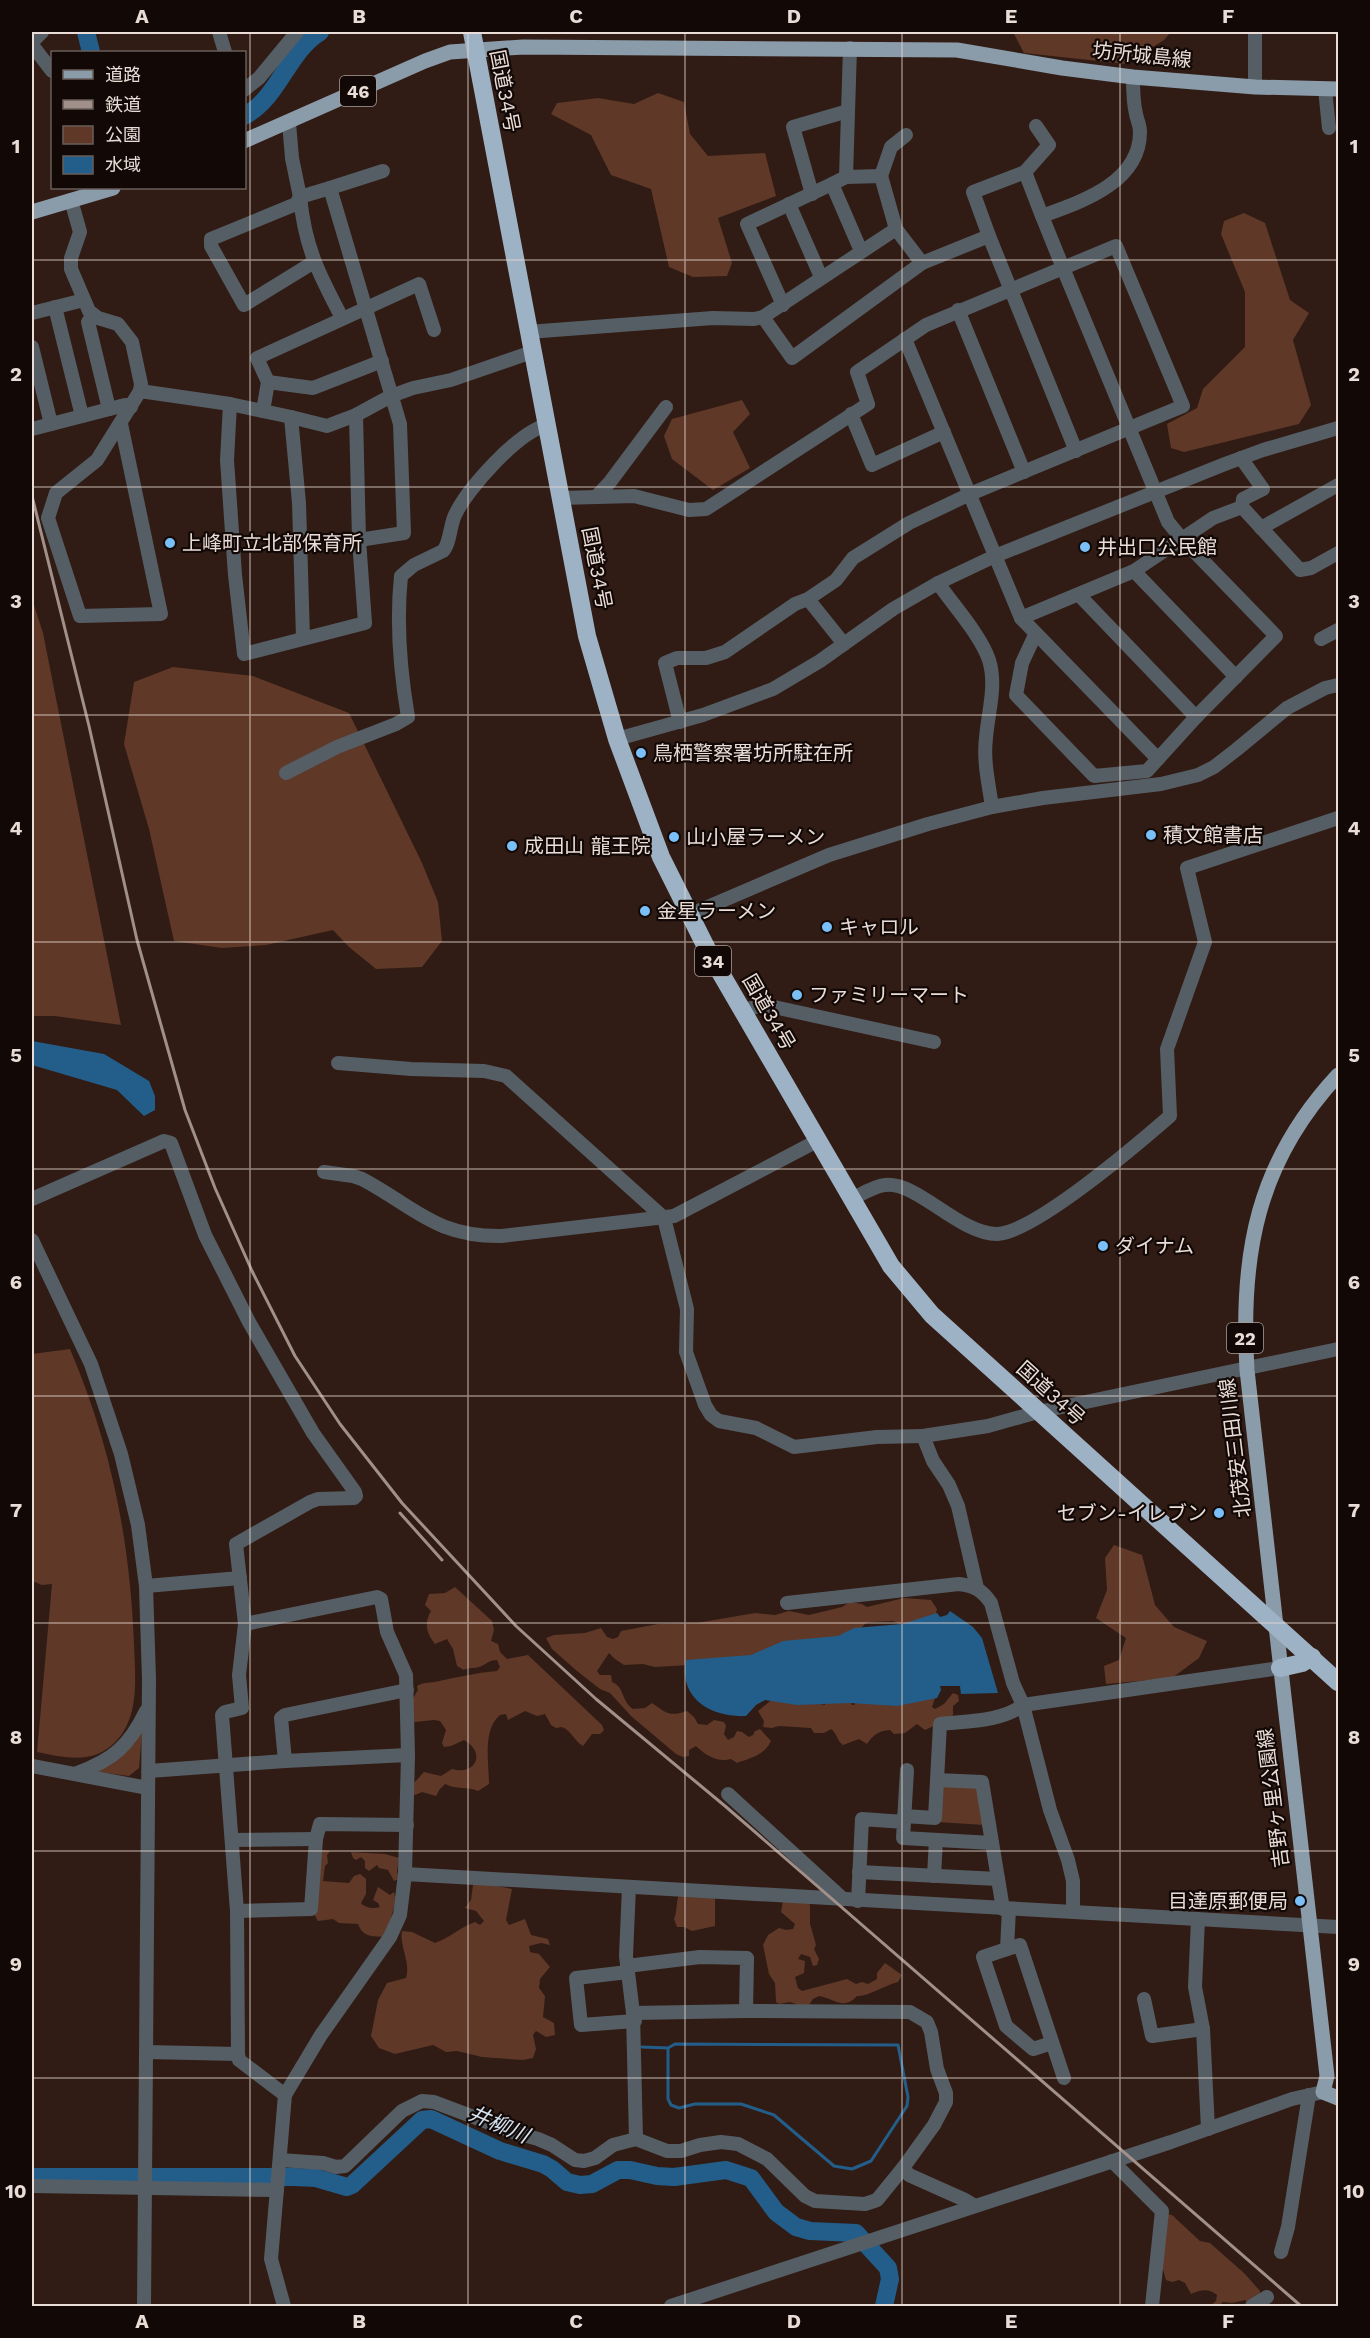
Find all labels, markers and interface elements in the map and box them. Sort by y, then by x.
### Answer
text: A [135,4,149,28]
text: B [352,4,366,28]
text: C [569,4,583,28]
text: D [787,4,801,28]
text: E [1005,4,1017,28]
text: F [1222,4,1234,28]
street label: 坊所城島線 [1091,38,1193,72]
street label: 国道34号 [485,48,525,134]
legend [51,51,246,189]
text: 道路 [105,64,141,85]
road number: 46 [340,76,376,106]
text: 鉄道 [105,94,141,115]
text: 公園 [105,124,141,145]
text: 1 [12,134,20,158]
text: 1 [1350,134,1358,158]
text: 水域 [105,154,141,175]
text: 2 [10,362,22,386]
text: 2 [1348,362,1360,386]
street label: 国道34号 [577,525,617,611]
place label: 上峰町立北部保育所 [182,531,362,555]
place label: 井出口公民館 [1097,535,1217,559]
marker: 上峰町立北部保育所 [163,536,177,550]
marker: 井出口公民館 [1078,540,1092,554]
text: 3 [10,589,22,613]
text: 3 [1348,589,1360,613]
place label: 鳥栖警察署坊所駐在所 [653,741,853,765]
marker: 鳥栖警察署坊所駐在所 [634,746,648,760]
text: 4 [10,816,23,840]
text: 4 [1348,816,1361,840]
place label: 積文館書店 [1163,823,1263,847]
place label: 山小屋ラーメン [686,825,825,849]
marker: 積文館書店 [1144,828,1158,842]
marker: 山小屋ラーメン [667,830,681,844]
place label: 成田山 龍王院 [524,834,651,858]
marker: 成田山 龍王院 [505,839,519,853]
place label: 金星ラーメン [657,899,776,923]
marker: 金星ラーメン [638,904,652,918]
place label: キャロル [839,915,919,939]
marker: キャロル [820,920,834,934]
road number: 34 [695,946,731,976]
street label: 国道34号 [738,970,800,1054]
place label: ファミリーマート [809,983,969,1007]
marker: ファミリーマート [790,988,804,1002]
text: 5 [10,1043,22,1067]
text: 5 [1348,1043,1360,1067]
place label: ダイナム [1115,1234,1194,1258]
marker: ダイナム [1096,1239,1110,1253]
text: 6 [10,1270,22,1294]
text: 6 [1348,1270,1360,1294]
road number: 22 [1227,1323,1263,1353]
street label: 国道34号 [1012,1356,1090,1430]
street label: 北茂安三田川線 [1215,1377,1255,1519]
text: 7 [10,1498,22,1522]
text: 7 [1348,1498,1360,1522]
place label: セブン-イレブン [1057,1501,1207,1525]
marker: セブン-イレブン [1212,1506,1226,1520]
text: 8 [10,1725,22,1749]
text: 8 [1348,1725,1360,1749]
street label: 吉野ヶ里公園線 [1253,1727,1293,1869]
place label: 目達原郵便局 [1168,1889,1288,1913]
marker: 目達原郵便局 [1293,1894,1307,1908]
text: 9 [10,1952,22,1976]
text: 9 [1348,1952,1360,1976]
water label: 井柳川 [465,2100,535,2149]
text: 10 [5,2179,27,2203]
text: 10 [1343,2179,1365,2203]
text: A [135,2309,149,2333]
text: B [352,2309,366,2333]
text: C [569,2309,583,2333]
text: D [787,2309,801,2333]
text: E [1005,2309,1017,2333]
text: F [1222,2309,1234,2333]

